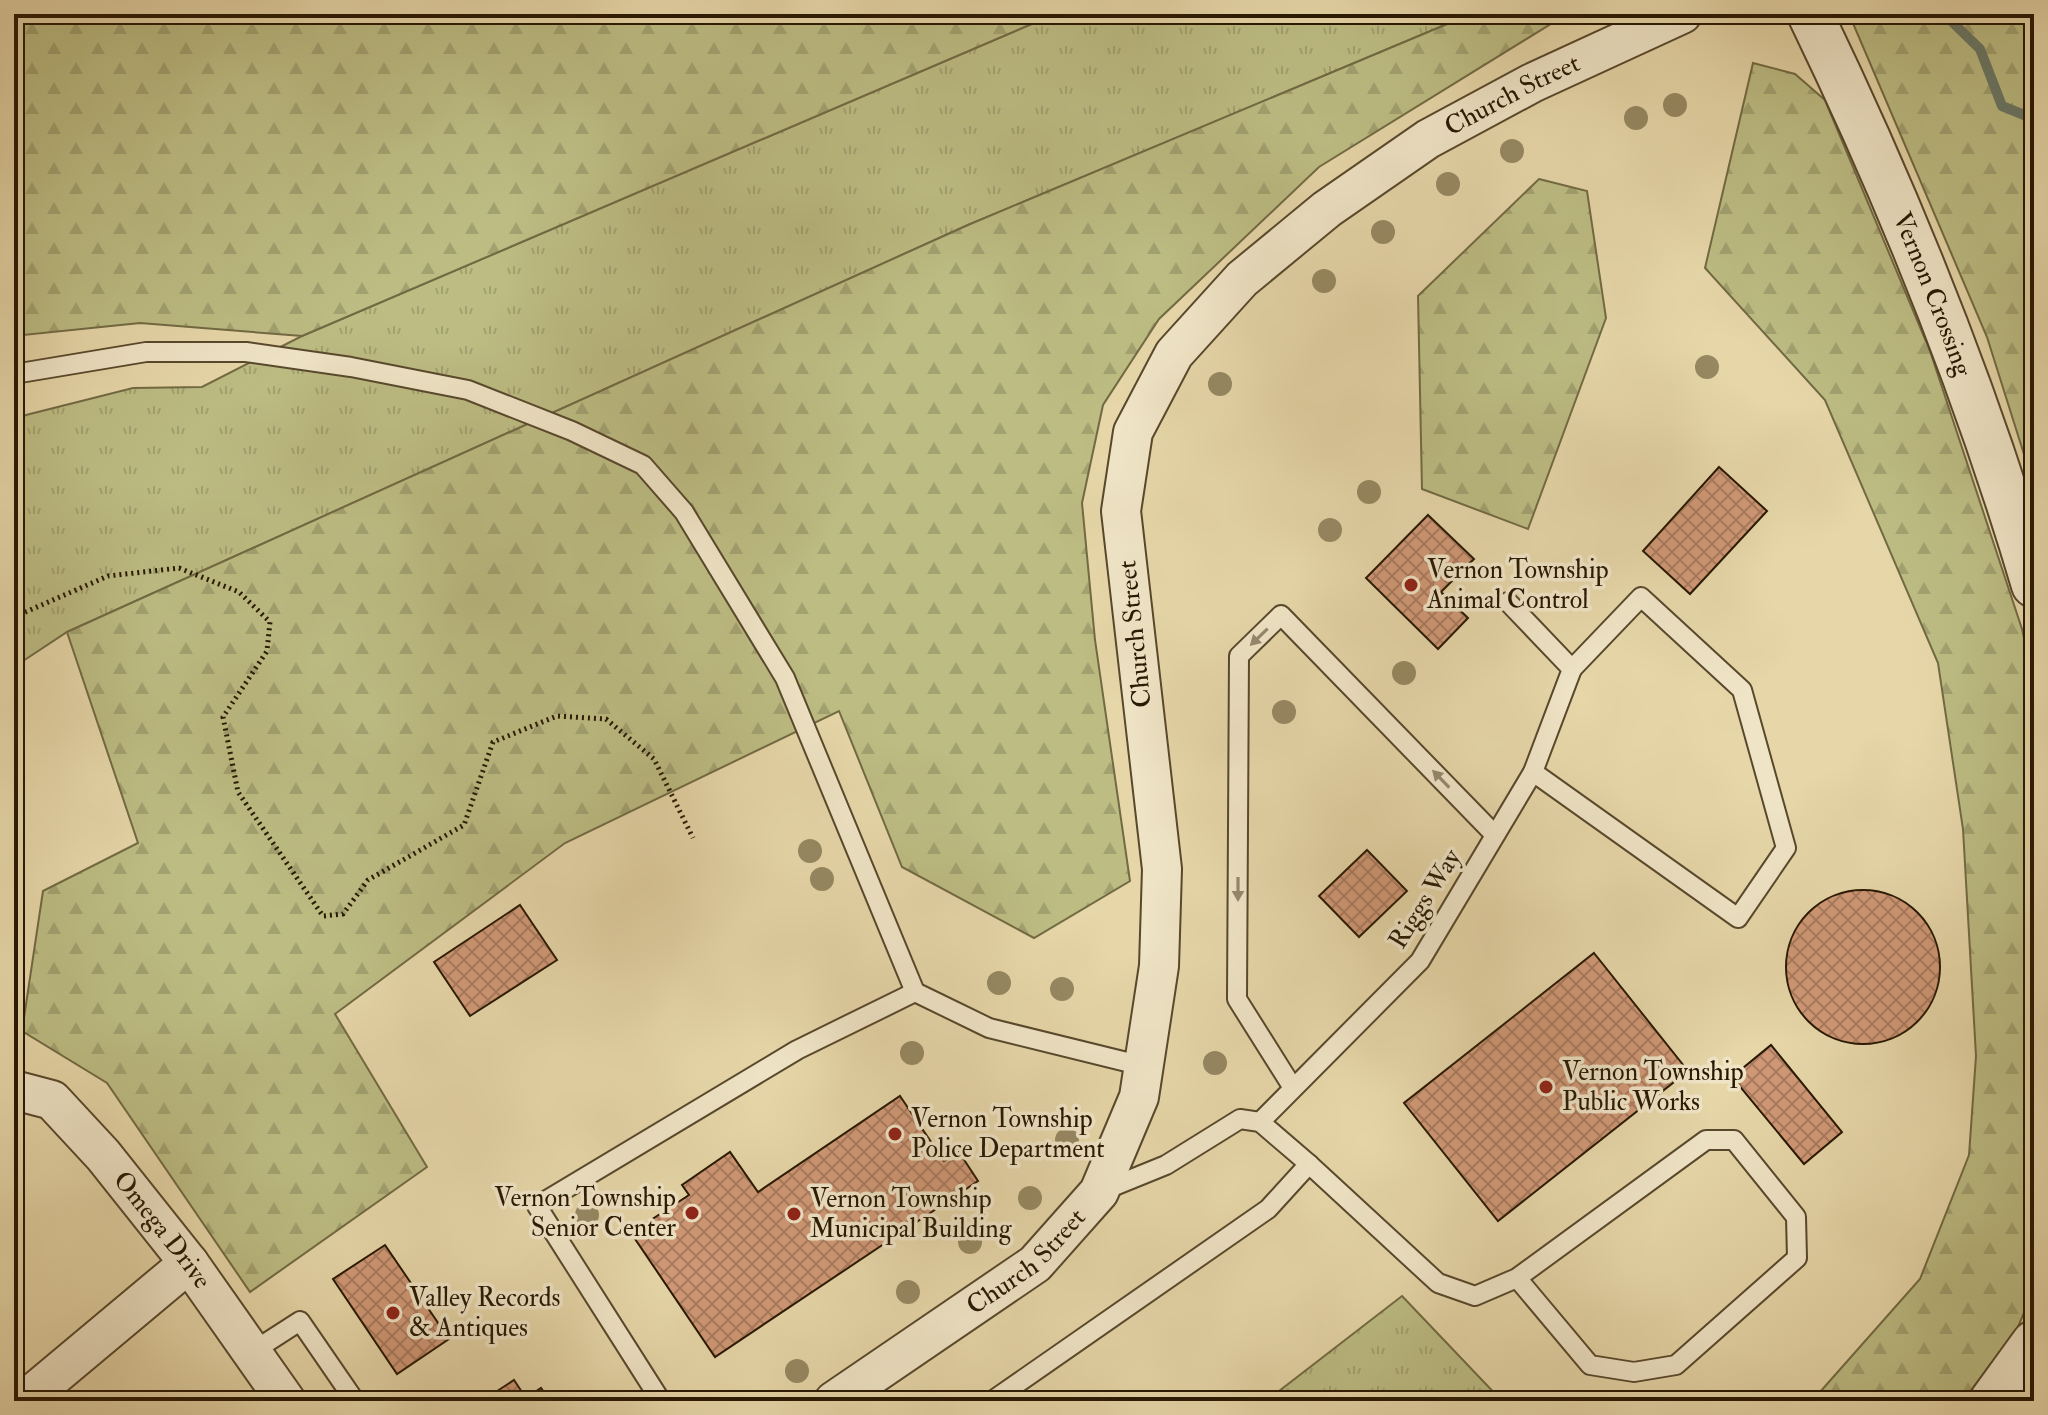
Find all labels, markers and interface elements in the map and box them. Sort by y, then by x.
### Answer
street label: Church Street [1439,47,1585,143]
street label: Vernon Crossing [1886,208,1980,382]
place label: Vernon Township Animal Control [1426,554,1609,616]
street label: Church Street [1111,559,1159,709]
marker: Vernon Township Animal Control [1402,576,1420,594]
one-way arrow [1250,627,1269,646]
one-way arrow [1432,770,1450,789]
street label: Riggs Way [1382,843,1468,955]
one-way arrow [1232,877,1244,902]
place label: Vernon Township Public Works [1562,1056,1744,1118]
marker: Vernon Township Public Works [1537,1078,1555,1096]
place label: Vernon Township Police Department [911,1103,1105,1166]
marker: Vernon Township Police Department [886,1125,904,1143]
street label: Omega Drive [106,1165,218,1295]
place label: Vernon Township Senior Center [494,1182,676,1244]
place label: Vernon Township Municipal Building [810,1183,1013,1246]
street label: Church Street [961,1202,1093,1322]
marker: Vernon Township Senior Center [683,1204,701,1222]
marker: Vernon Township Municipal Building [785,1205,803,1223]
place label: Valley Records & Antiques [409,1282,560,1344]
marker: Valley Records & Antiques [384,1304,402,1322]

